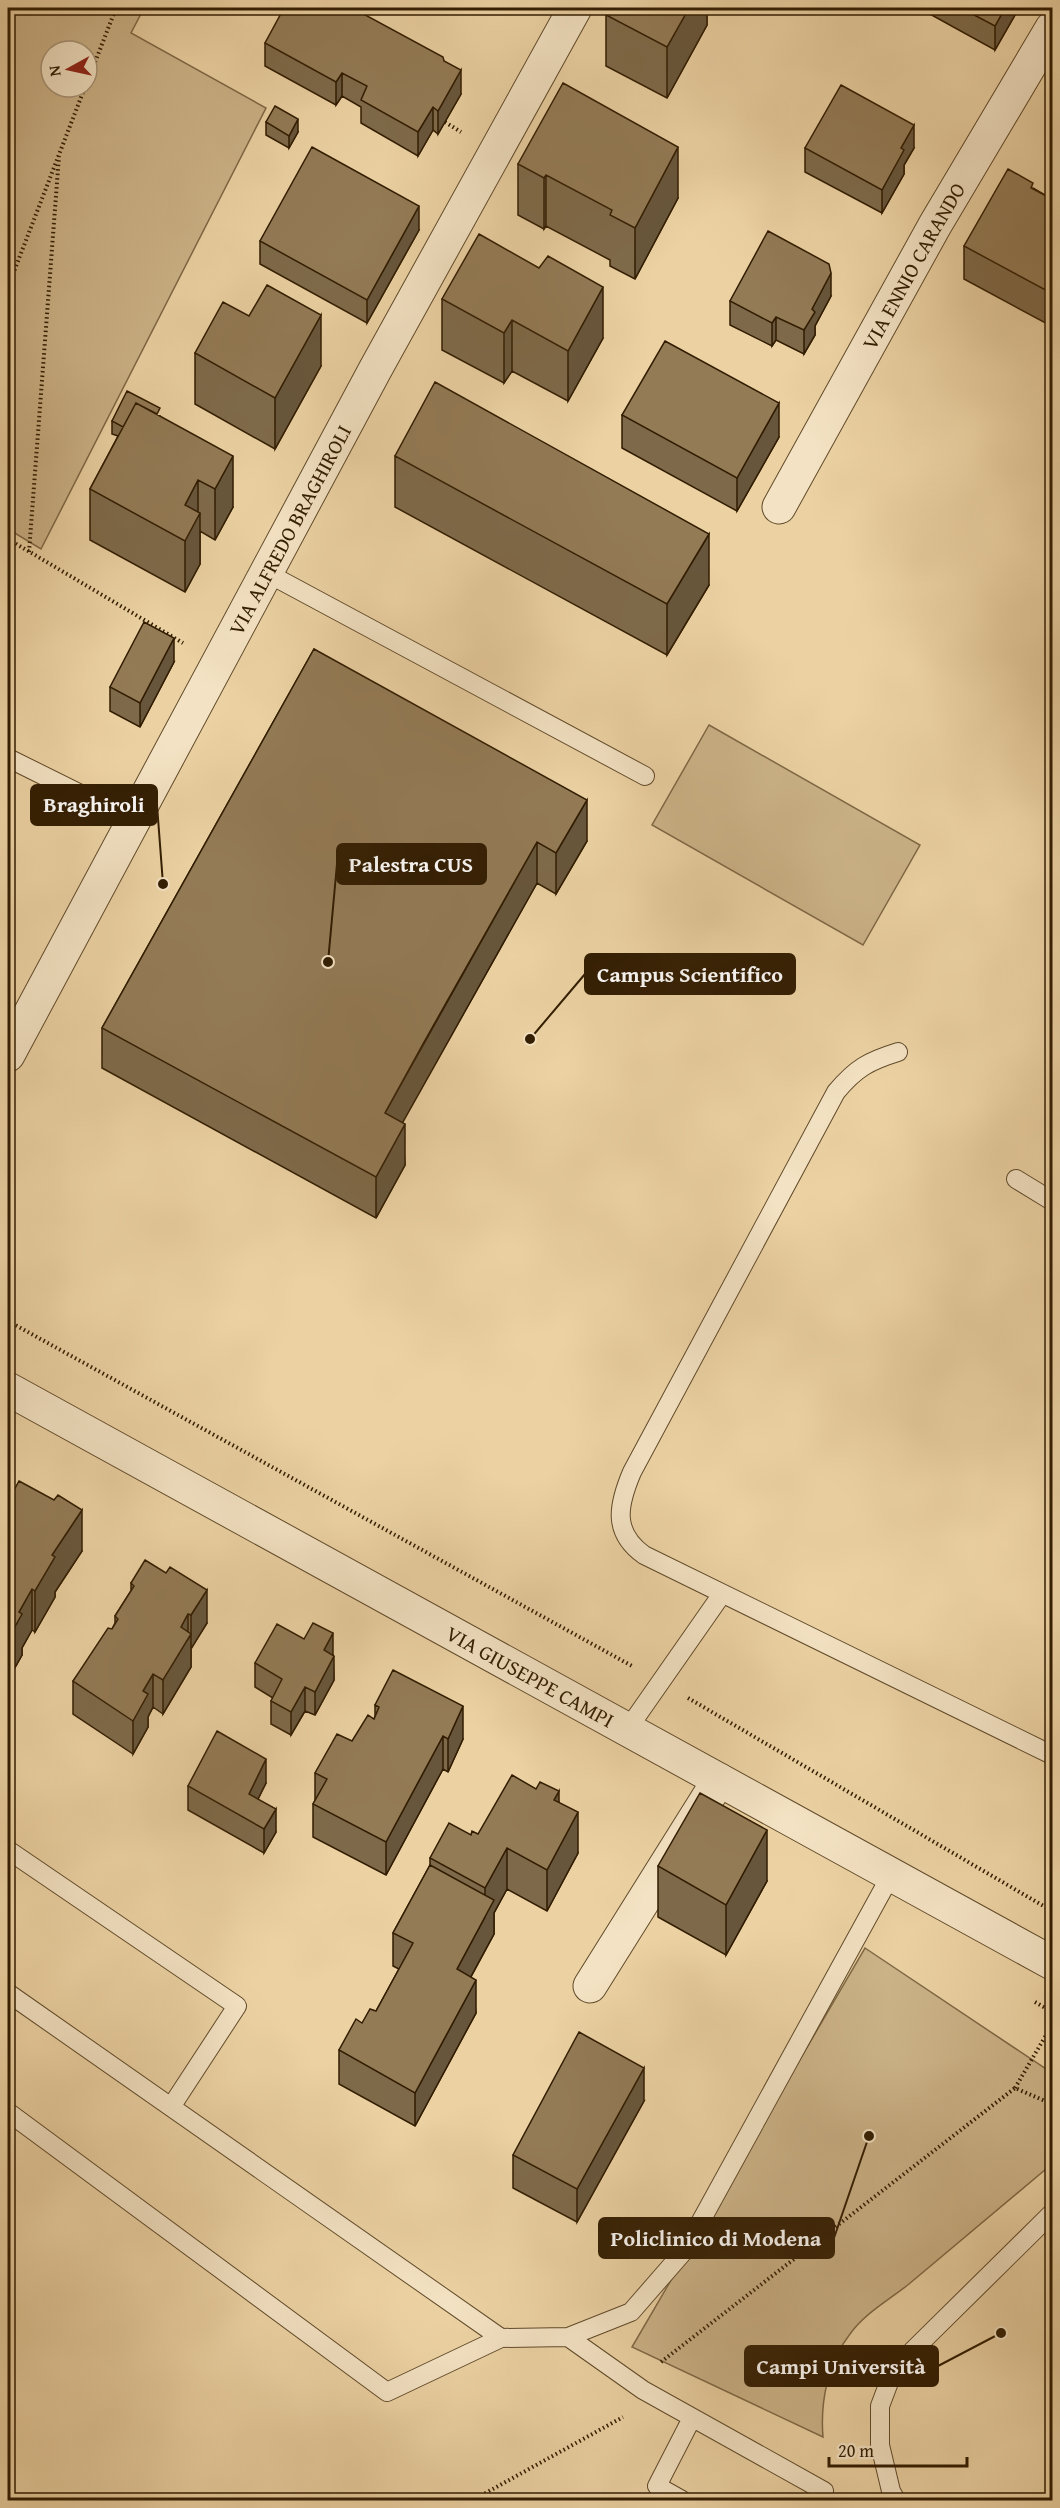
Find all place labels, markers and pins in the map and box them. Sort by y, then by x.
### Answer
callout: Braghiroli [31,785,157,825]
callout: Palestra CUS [337,844,486,884]
callout: Campus Scientifico [585,954,795,994]
callout: Policlinico di Modena [599,2218,834,2258]
callout: Campi Università [745,2346,938,2386]

